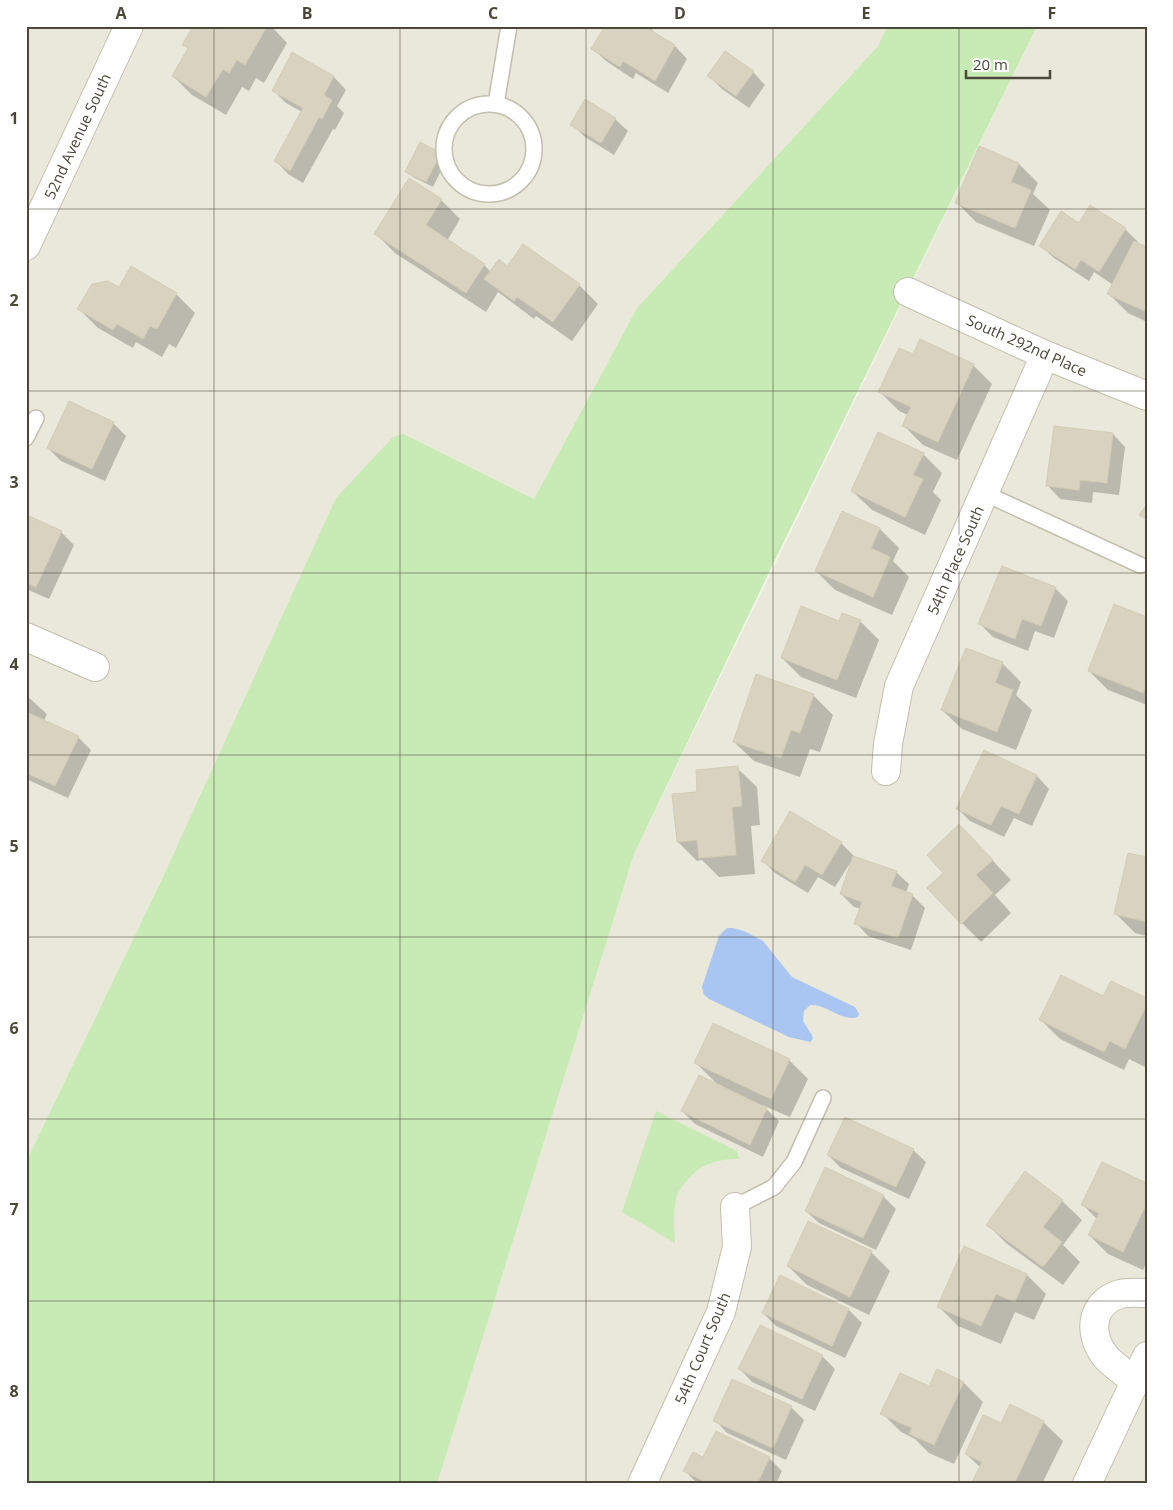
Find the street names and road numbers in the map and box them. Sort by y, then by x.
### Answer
street label: 52nd Avenue South [39,70,115,202]
street label: South 292nd Place [964,309,1090,381]
street label: 54th Place South [922,502,988,618]
street label: 54th Court South [669,1289,735,1407]

